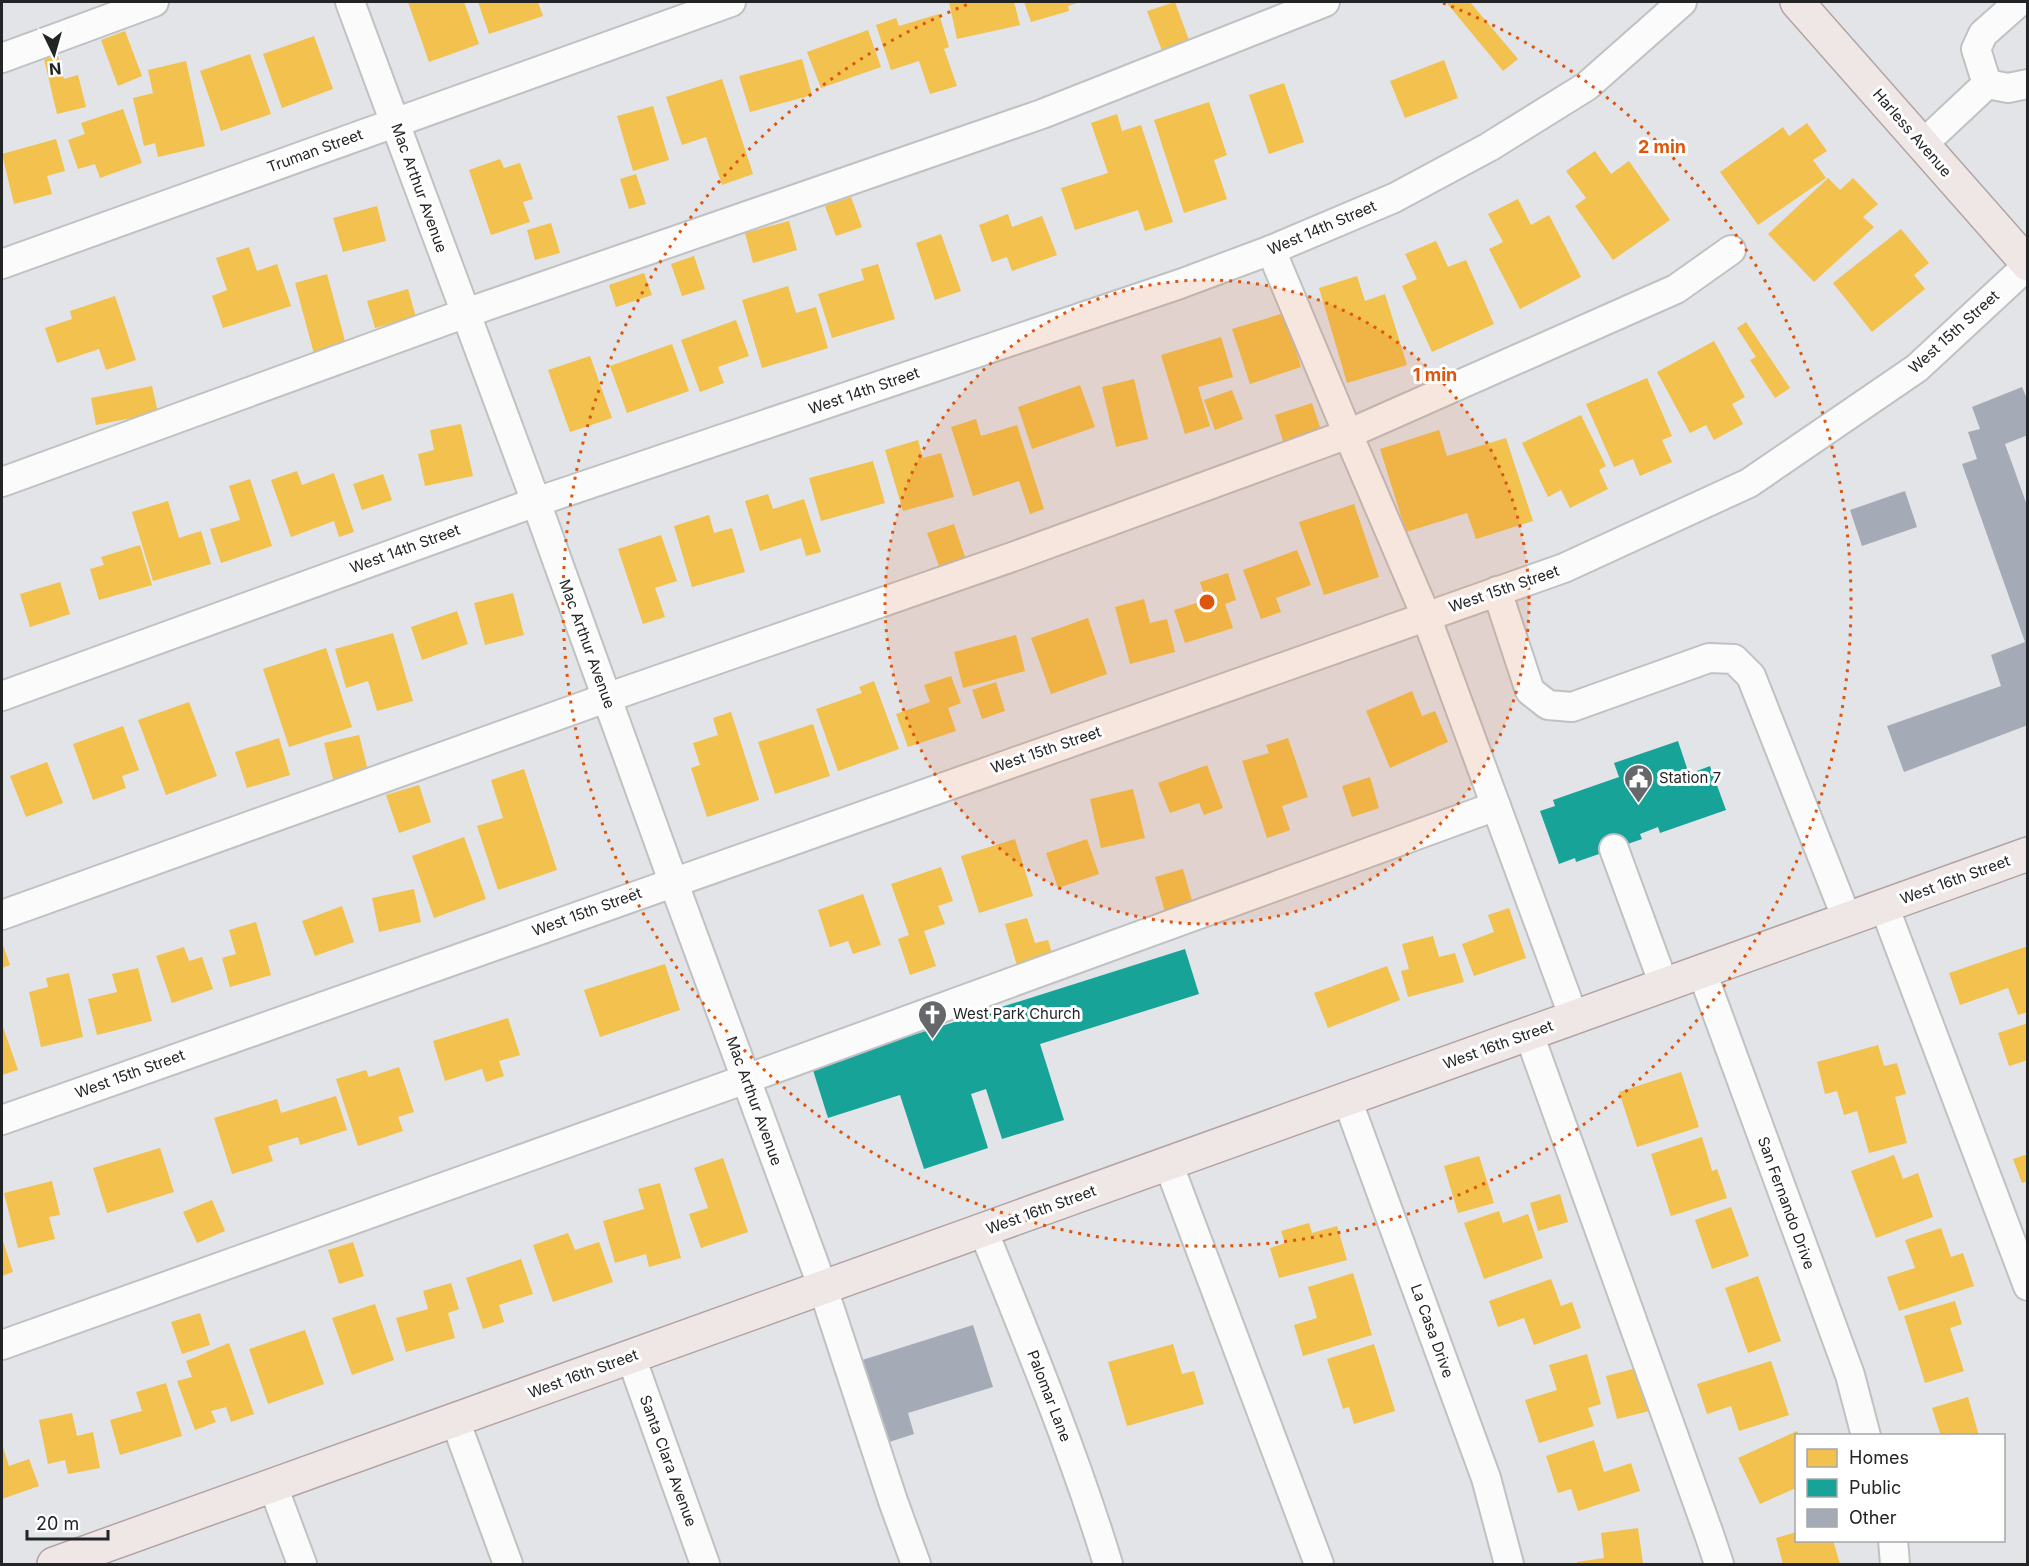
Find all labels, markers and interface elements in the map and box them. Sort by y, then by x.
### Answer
north arrow [24,24,84,84]
text: N [48,58,62,79]
street label: Harless Avenue [1869,85,1956,181]
street label: Mac Arthur Avenue [387,121,452,255]
street label: Truman Street [264,124,365,177]
text: 2 min [1638,136,1686,157]
street label: West 14th Street [1265,196,1379,259]
street label: West 15th Street [1904,286,2003,377]
street label: West 14th Street [806,363,922,418]
text: 1 min [1413,364,1457,385]
street label: West 14th Street [347,520,463,577]
street label: West 15th Street [1446,561,1562,616]
street label: Mac Arthur Avenue [555,577,620,711]
centre of rings [1197,592,1217,612]
street label: West 15th Street [988,722,1104,777]
public building icon: Station 7 [1622,762,1654,804]
place label: Station 7 [1659,768,1721,787]
street label: West 16th Street [1897,851,2012,908]
street label: West 15th Street [529,883,644,940]
church icon: West Park Church [916,998,948,1040]
place label: West Park Church [953,1004,1081,1023]
street label: West 16th Street [1440,1016,1555,1073]
street label: Mac Arthur Avenue [722,1034,787,1168]
street label: West 15th Street [72,1045,187,1102]
street label: San Fernando Drive [1754,1134,1819,1272]
street label: West 16th Street [983,1181,1098,1238]
street label: La Casa Drive [1407,1281,1458,1380]
street label: West 16th Street [525,1345,640,1402]
street label: Palomar Lane [1023,1347,1076,1444]
street label: Santa Clara Avenue [636,1392,701,1529]
legend [1795,1434,2005,1542]
text: Homes [1849,1447,1909,1468]
text: Public [1849,1477,1901,1498]
scale bar [27,1503,108,1541]
text: Other [1849,1507,1897,1528]
text: 20 m [36,1513,79,1534]

